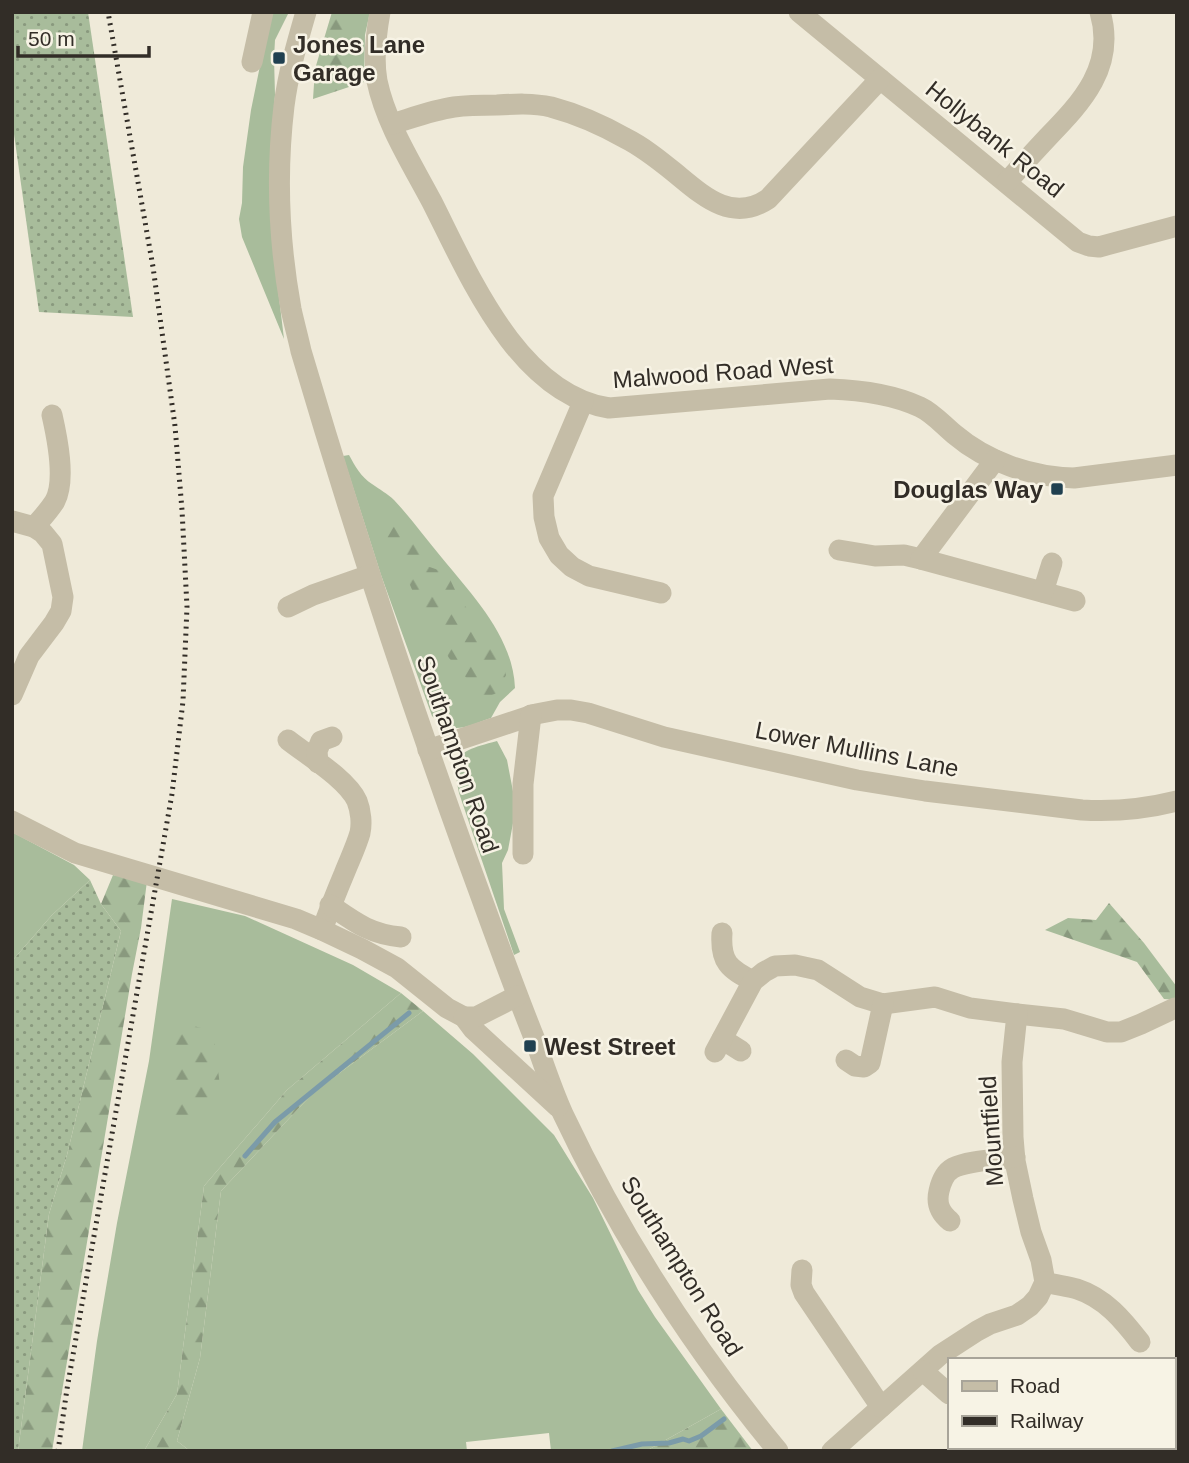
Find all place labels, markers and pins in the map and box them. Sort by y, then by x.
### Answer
place label: Jones Lane Garage [293,31,425,86]
marker: Jones Lane Garage [271,50,287,66]
place label: Douglas Way [893,476,1044,503]
marker: Douglas Way [1049,481,1065,497]
place label: West Street [544,1033,676,1060]
marker: West Street [522,1038,538,1054]

